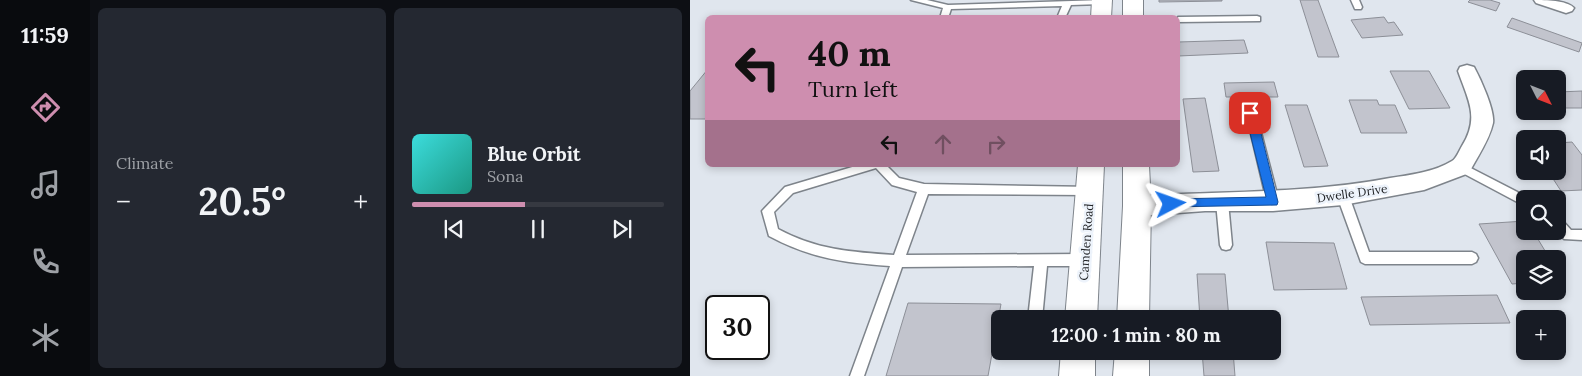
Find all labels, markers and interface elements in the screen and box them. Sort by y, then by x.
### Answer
text: 11:59 [21,21,69,49]
text: 40 m [808,31,891,76]
icon: left [725,35,790,100]
north arrow [1516,70,1566,120]
map controls [1516,70,1566,360]
text: Turn left [808,75,898,103]
icon: directions [28,90,63,125]
pin [1229,92,1271,134]
icon: arrive [1236,99,1264,127]
icon: left [876,130,904,158]
icon: ahead [929,130,957,158]
icon: right [982,130,1010,158]
button: sound [1516,130,1566,180]
text: Blue Orbit [487,142,581,166]
text: Climate [116,153,173,173]
text: Sona [487,166,523,186]
icon: music [28,167,63,202]
text: 20.5° [198,177,286,225]
position arrow [1144,177,1196,229]
street label: Dwelle Drive [1316,181,1389,205]
text: − [116,184,131,220]
text: + [353,184,368,220]
button: search [1516,190,1566,240]
street label: Camden Road [1076,203,1096,281]
icon: previous [440,215,468,243]
icon: pause [524,215,552,243]
icon: next [608,215,636,243]
icon: phone [28,244,63,279]
button: layers [1516,250,1566,300]
speed limit sign: 30 [705,295,770,360]
button: + [1516,310,1566,360]
icon: climate [28,320,63,355]
text: 12:00 · 1 min · 80 m [1051,323,1221,347]

